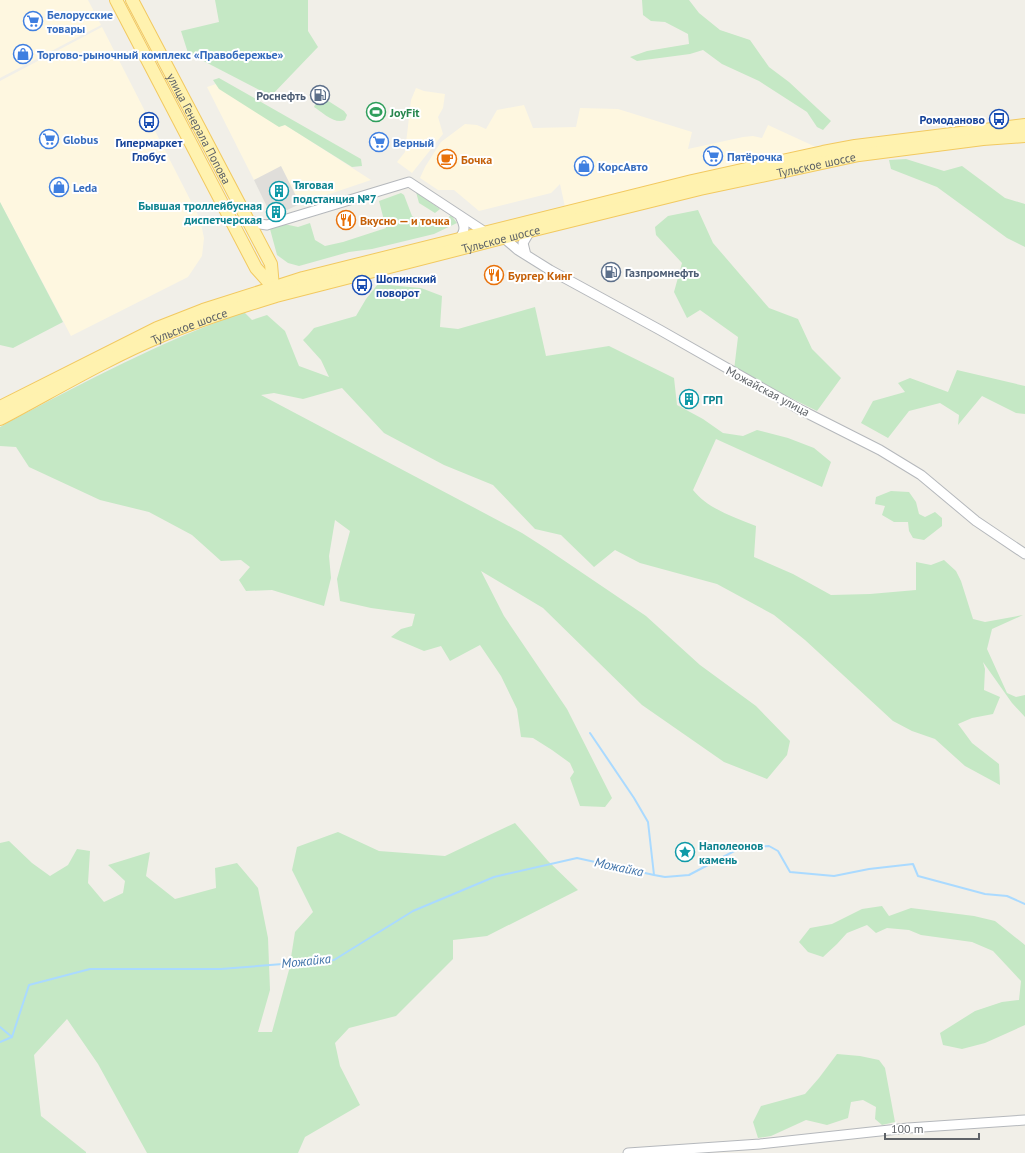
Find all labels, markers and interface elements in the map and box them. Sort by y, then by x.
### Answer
place label: Белорусские товары [47,7,113,36]
supermarket icon: Белорусские товары [22,10,44,32]
shop icon: Торгово-рыночный комплекс «Правобережье» [12,43,34,65]
place label: Торгово-рыночный комплекс «Правобережье» [37,47,284,62]
street label: улица Генерала Попова [164,70,235,186]
fuel station icon: Роснефть [309,84,331,106]
place label: Роснефть [256,88,306,103]
sports icon: JoyFit [365,101,387,123]
place label: JoyFit [389,105,420,120]
bus stop icon: Ромоданово [988,108,1010,130]
bus stop icon: Гипермаркет Глобус [138,111,160,133]
place label: Ромоданово [920,112,986,127]
supermarket icon: Globus [38,128,60,150]
supermarket icon: Верный [368,131,390,153]
place label: Globus [63,132,98,147]
place label: Гипермаркет Глобус [116,135,182,164]
place label: Верный [393,135,434,150]
supermarket icon: Пятёрочка [702,145,724,167]
cafe icon: Бочка [436,148,458,170]
street label: Тульское шоссе [775,148,857,180]
place label: Пятёрочка [727,149,783,164]
place label: Бочка [461,152,492,167]
shop icon: КорсАвто [573,155,595,177]
place label: КорсАвто [598,159,648,174]
shop icon: Leda [48,176,70,198]
place label: Тяговая подстанция №7 [293,177,377,206]
place label: Leda [73,180,97,195]
building icon: Тяговая подстанция №7 [268,180,290,202]
place label: Бывшая троллейбусная диспетчерская [138,198,262,227]
building icon: Бывшая троллейбусная диспетчерская [265,201,287,223]
restaurant icon: Вкусно — и точка [335,209,357,231]
place label: Вкусно — и точка [360,213,450,228]
street label: Тульское шоссе [460,221,542,256]
fuel station icon: Газпромнефть [600,261,622,283]
restaurant icon: Бургер Кинг [483,264,505,286]
place label: Газпромнефть [625,265,699,280]
place label: Бургер Кинг [508,268,573,283]
place label: Шопинский поворот [376,271,436,300]
bus stop icon: Шопинский поворот [351,274,373,296]
street label: Тульское шоссе [148,305,229,347]
street label: Можайская улица [724,363,813,419]
building icon: ГРП [678,388,700,410]
place label: ГРП [703,392,723,407]
place label: Наполеонов камень [699,838,763,867]
place icon: Наполеонов камень [674,841,696,863]
water label: Можайка [593,854,646,881]
water label: Можайка [280,950,332,972]
scale bar [885,1115,979,1141]
text: 100 m [891,1121,924,1136]

